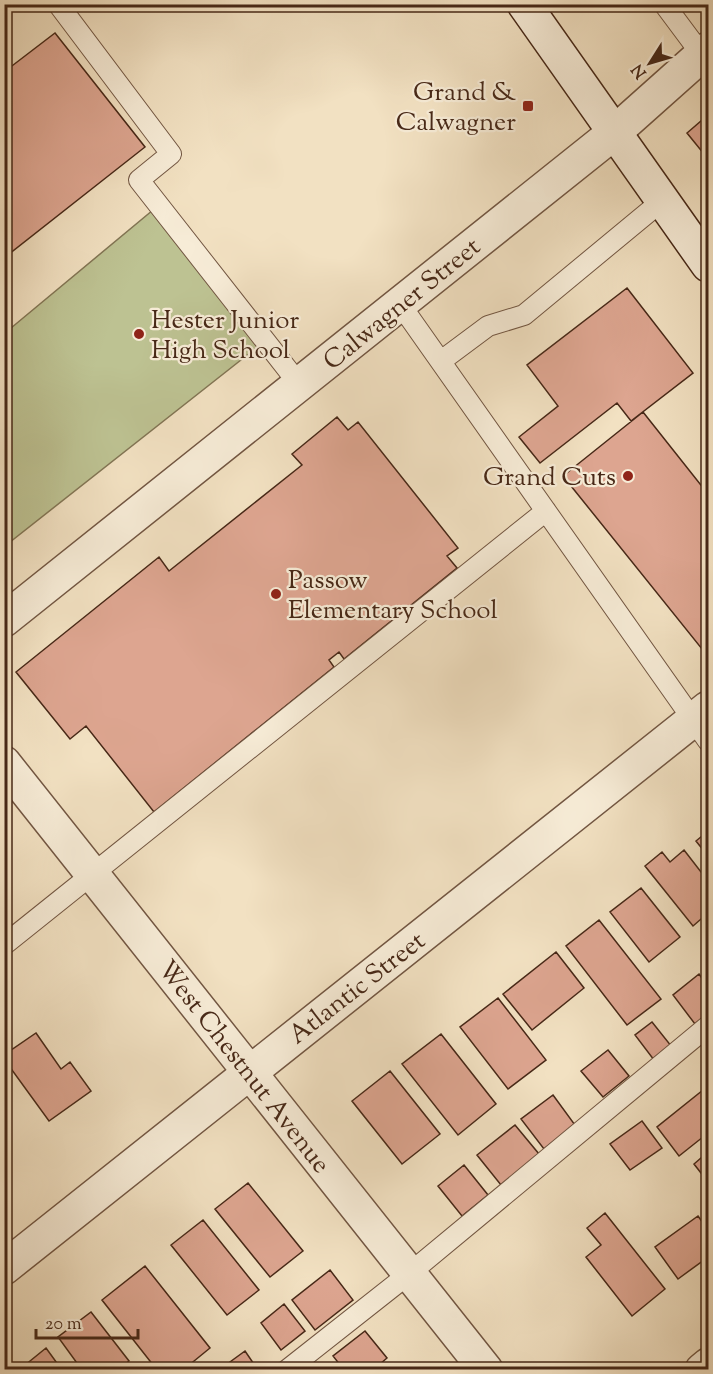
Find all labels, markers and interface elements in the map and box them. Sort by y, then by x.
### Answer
north arrow [620,33,680,93]
text: N [627,58,653,83]
place label: Grand & Calwagner [396,75,516,142]
marker: Grand & Calwagner [521,99,535,113]
street label: Calwagner Street [316,230,489,380]
place label: Hester Junior High School [151,303,300,370]
marker: Hester Junior High School [132,327,146,341]
place label: Grand Cuts [483,460,616,497]
marker: Grand Cuts [621,469,635,483]
place label: Passow Elementary School [288,563,498,630]
marker: Passow Elementary School [269,587,283,601]
street label: Atlantic Street [281,924,434,1054]
street label: West Chestnut Avenue [148,953,338,1182]
scale bar [36,1302,138,1340]
text: 20 m [45,1312,82,1338]

